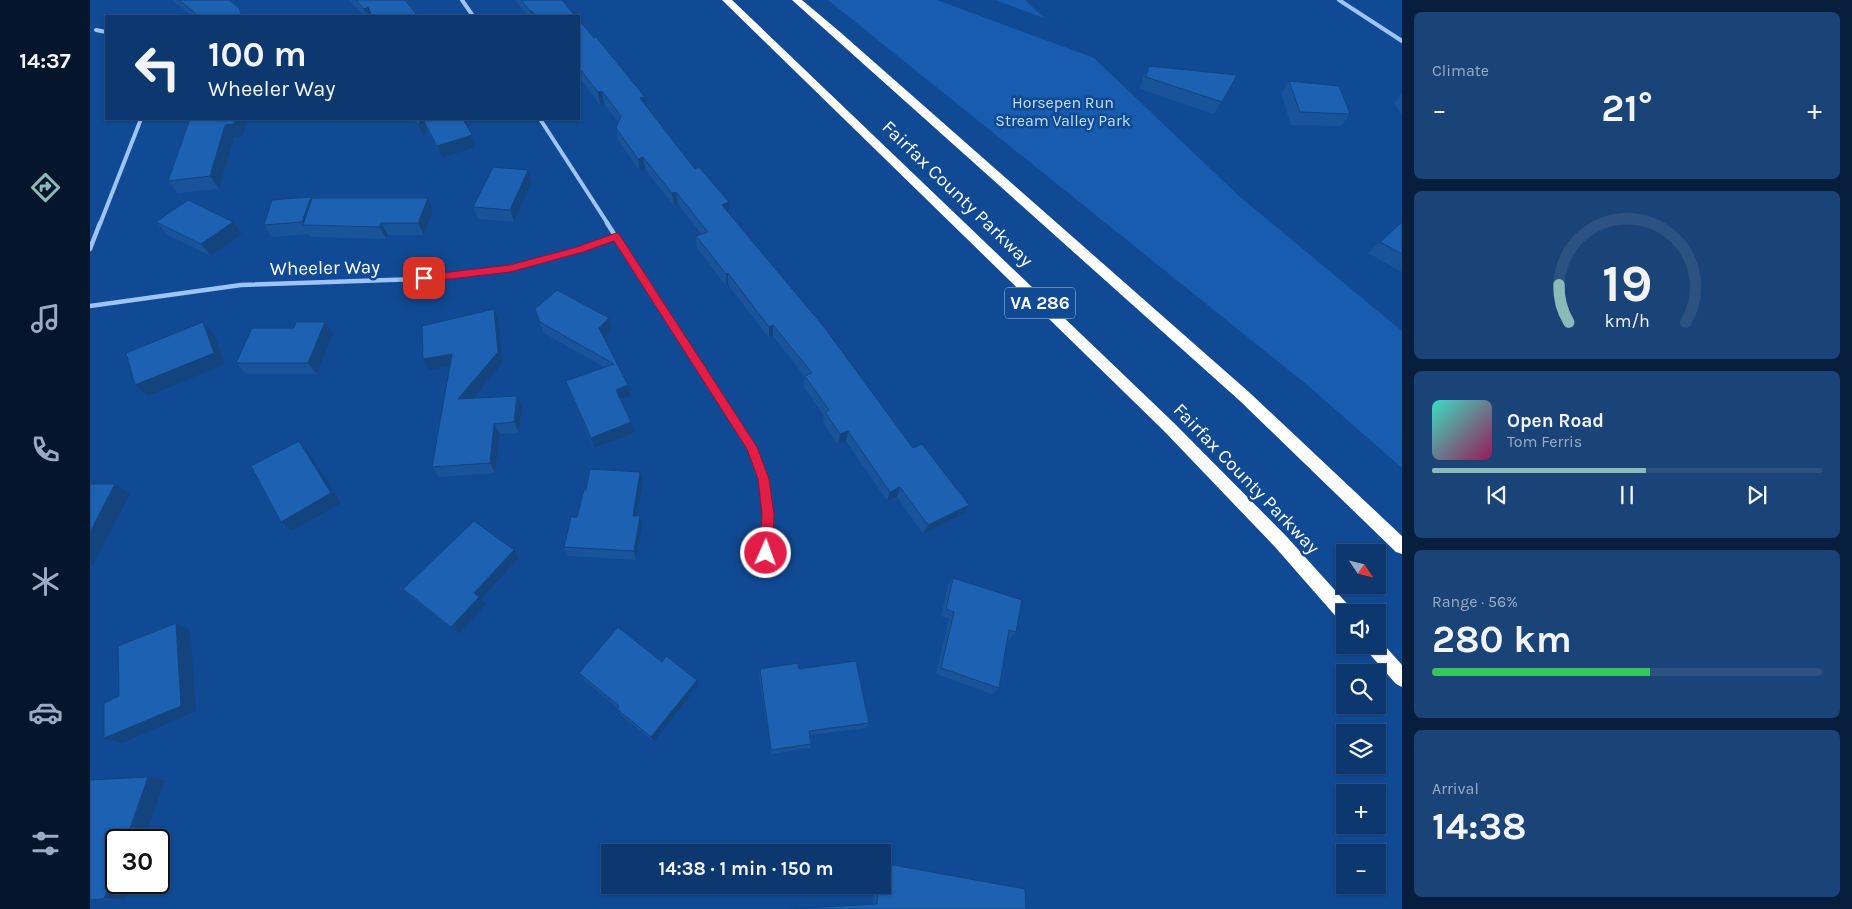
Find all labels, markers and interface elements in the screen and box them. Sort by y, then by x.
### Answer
text: 100 m [208,34,307,75]
icon: left [125,35,190,100]
text: 14:37 [19,48,71,74]
text: Climate [1432,61,1489,80]
text: Wheeler Way [208,76,336,102]
text: 21° [1601,86,1653,131]
park label: Horsepen Run Stream Valley Park [995,93,1131,130]
text: − [1432,93,1447,126]
text: + [1807,93,1822,126]
street label: Fairfax County Parkway [877,116,1037,271]
icon: directions [28,170,63,205]
text: 19 [1602,253,1652,314]
street label: Wheeler Way [270,256,380,280]
pin [403,257,445,299]
icon: arrive [410,264,438,292]
road number: VA 286 [1005,288,1075,318]
icon: music [28,301,63,336]
text: km/h [1604,311,1650,332]
street label: Fairfax County Parkway [1169,399,1324,559]
text: Open Road [1507,410,1604,432]
icon: phone [28,432,63,467]
text: Tom Ferris [1507,432,1582,451]
icon: previous [1483,481,1511,509]
icon: pause [1613,481,1641,509]
icon: next [1743,481,1771,509]
position arrow [739,526,791,578]
north arrow [1336,544,1386,594]
map controls [1336,544,1386,894]
icon: climate [28,564,63,599]
text: Range · 56% [1432,592,1518,611]
button: sound [1336,604,1386,654]
text: 280 km [1432,617,1572,662]
button: search [1336,664,1386,714]
icon: car [28,695,63,730]
button: layers [1336,724,1386,774]
text: Arrival [1432,779,1479,798]
button: + [1336,784,1386,834]
text: 14:38 [1432,804,1527,849]
icon: filters [28,826,63,861]
speed limit sign: 30 [105,829,170,894]
button: − [1336,844,1386,894]
text: 14:38 · 1 min · 150 m [658,858,834,880]

